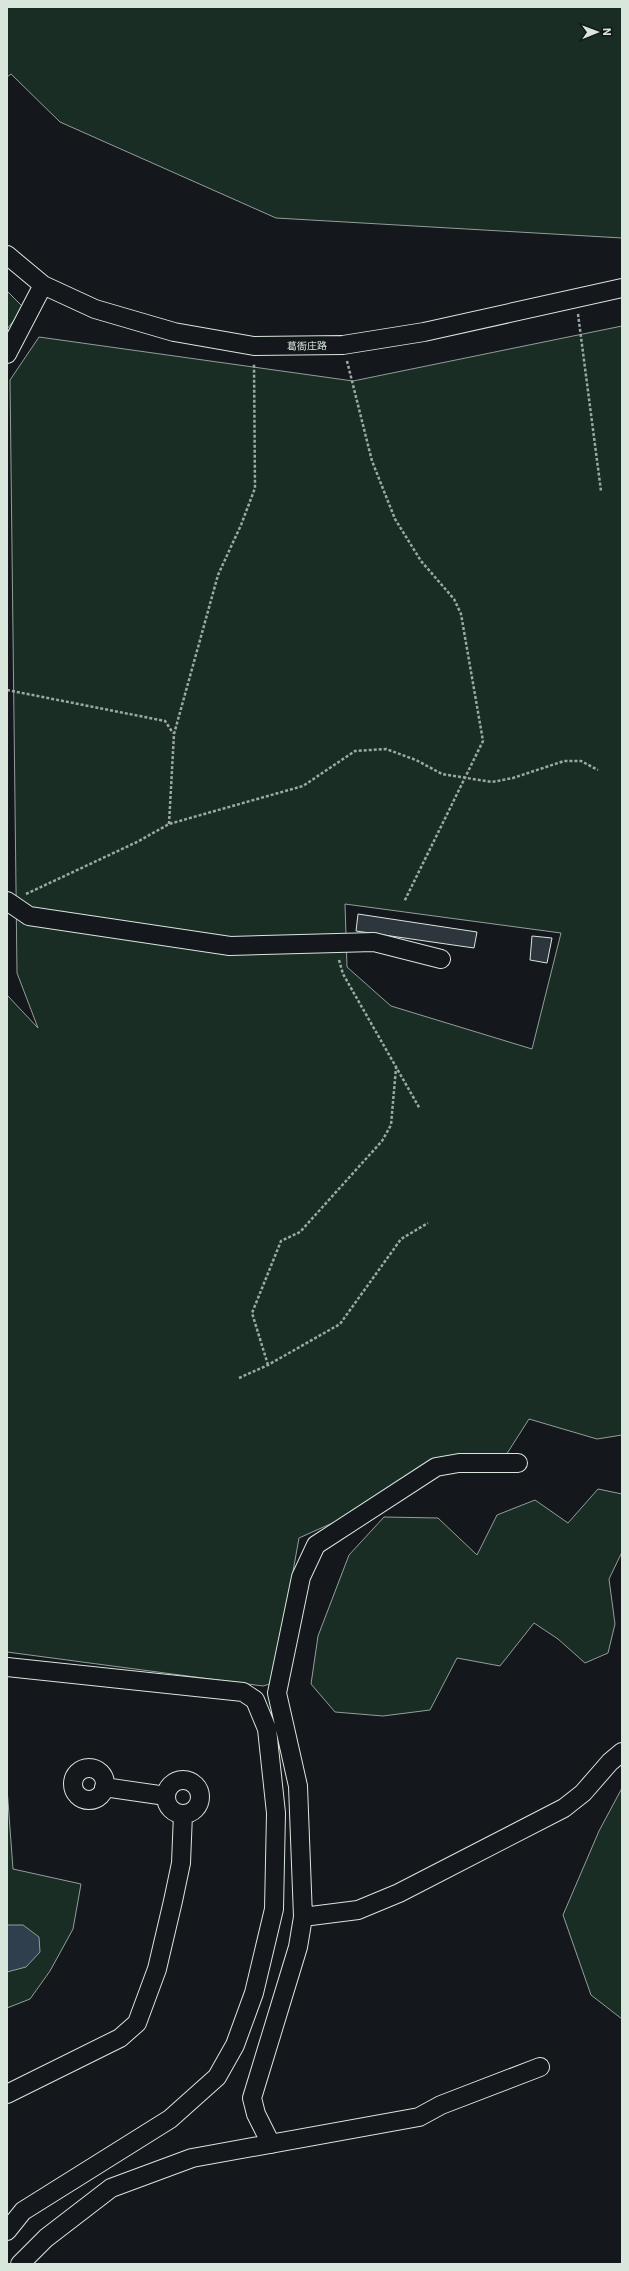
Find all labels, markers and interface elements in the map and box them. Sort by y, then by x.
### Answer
north arrow [577,12,617,52]
text: N [600,28,613,36]
street label: 葛衙庄路 [287,340,327,352]

